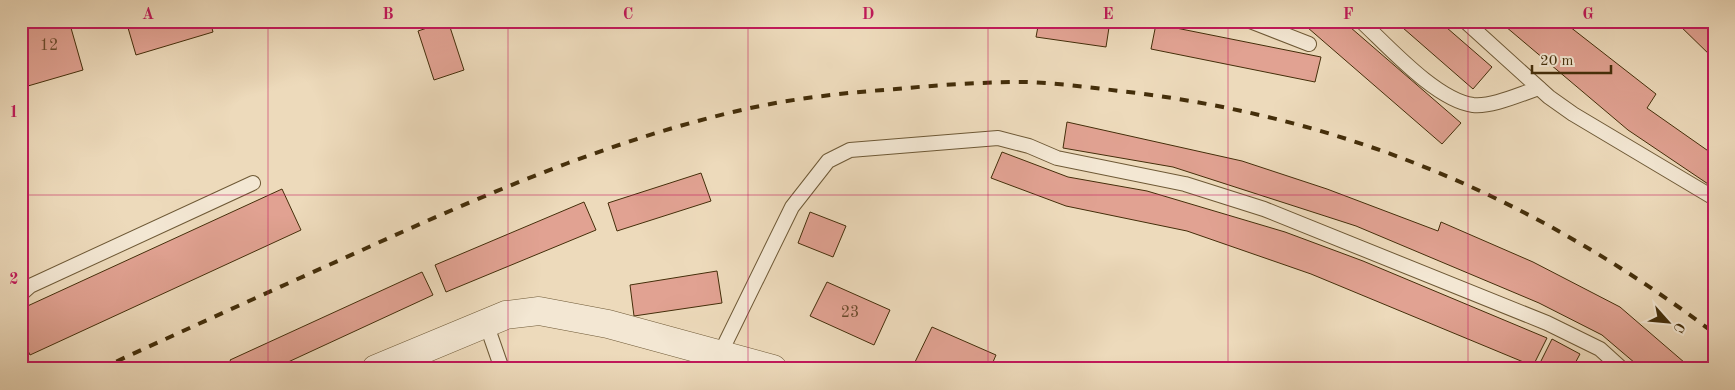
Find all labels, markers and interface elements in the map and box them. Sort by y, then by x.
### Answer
text: A [142,7,154,23]
text: B [382,7,394,23]
text: C [623,7,633,23]
text: D [862,7,874,23]
text: E [1102,7,1114,23]
text: F [1343,7,1354,23]
text: G [1582,7,1594,23]
house number: 12 [40,38,58,54]
scale bar [1532,42,1611,74]
text: 20 m [1540,54,1574,69]
text: 1 [9,105,19,121]
text: 2 [9,272,19,288]
north arrow [1642,298,1692,348]
house number: 23 [841,305,859,321]
text: С [1670,320,1687,335]

